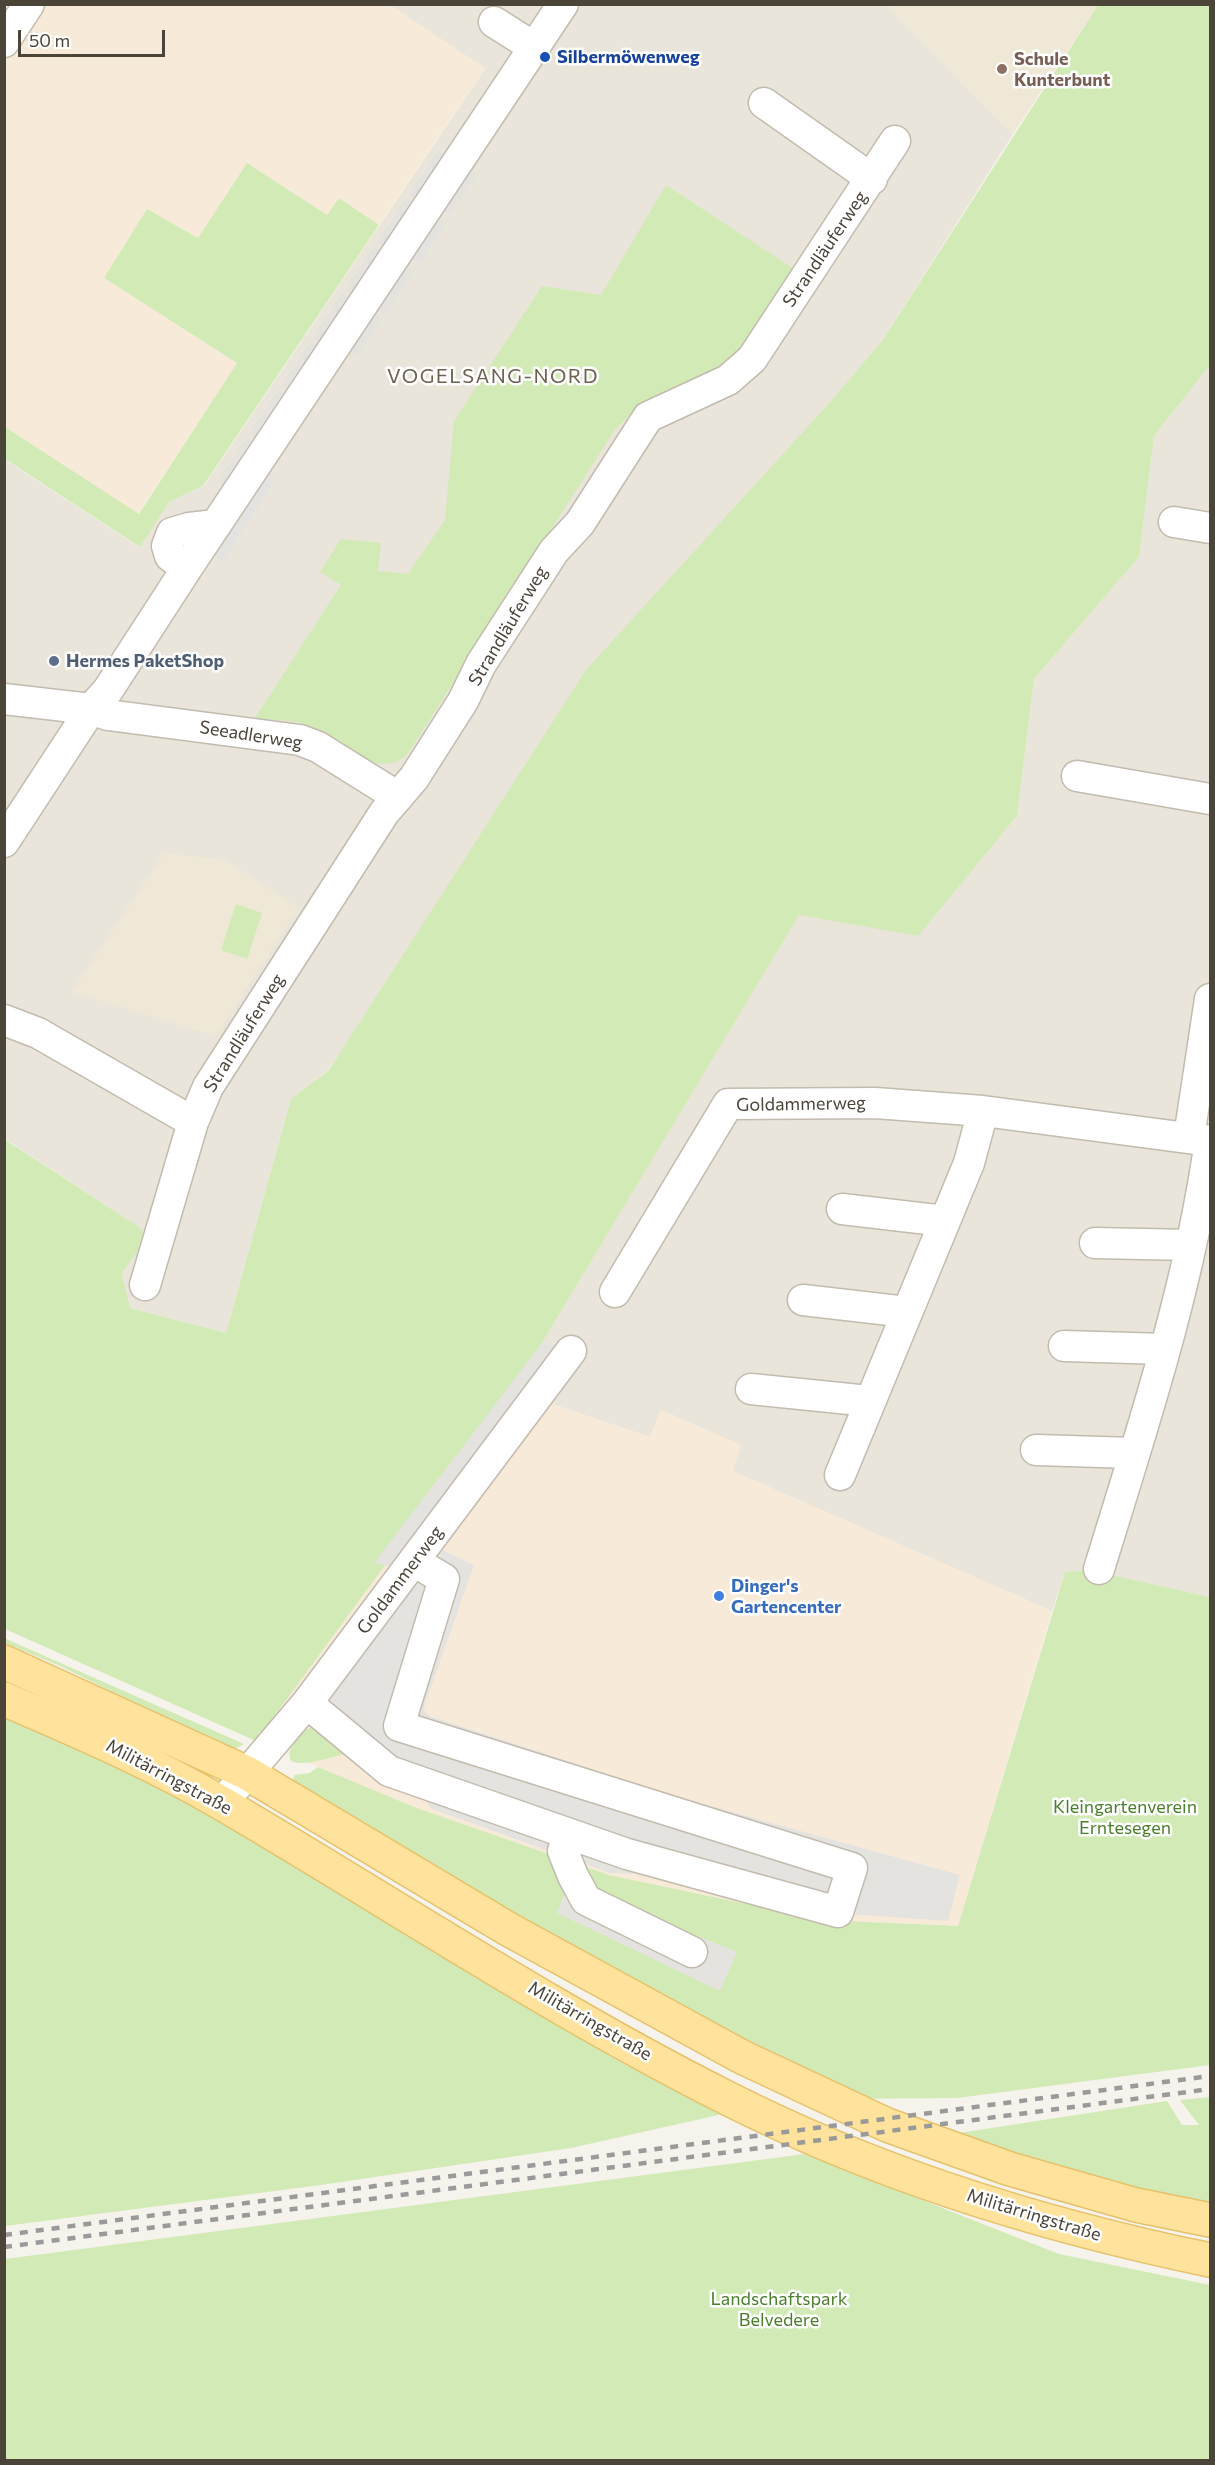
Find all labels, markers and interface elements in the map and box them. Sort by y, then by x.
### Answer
scale bar [21,18,168,56]
text: 50 m [29,29,70,51]
place label: Silbermöwenweg [557,46,700,68]
place label: Schule Kunterbunt [1014,48,1110,90]
marker: Silbermöwenweg [538,50,552,64]
marker: Schule Kunterbunt [995,62,1009,76]
street label: Strandläuferweg [778,187,872,311]
district label: VOGELSANG-NORD [387,364,599,388]
street label: Strandläuferweg [464,562,552,690]
place label: Hermes PaketShop [66,650,224,672]
marker: Hermes PaketShop [47,654,61,668]
street label: Seeadlerweg [198,716,304,754]
street label: Strandläuferweg [199,970,289,1096]
street label: Goldammerweg [736,1092,866,1116]
street label: Goldammerweg [352,1522,448,1638]
place label: Dinger's Gartencenter [731,1575,842,1618]
marker: Dinger's Gartencenter [712,1589,726,1603]
street label: Militärringstraße [102,1735,236,1819]
park label: Kleingartenverein Erntesegen [1053,1796,1197,1838]
street label: Militärringstraße [524,1977,656,2065]
street label: Militärringstraße [964,2184,1104,2246]
park label: Landschaftspark Belvedere [711,2288,847,2330]

